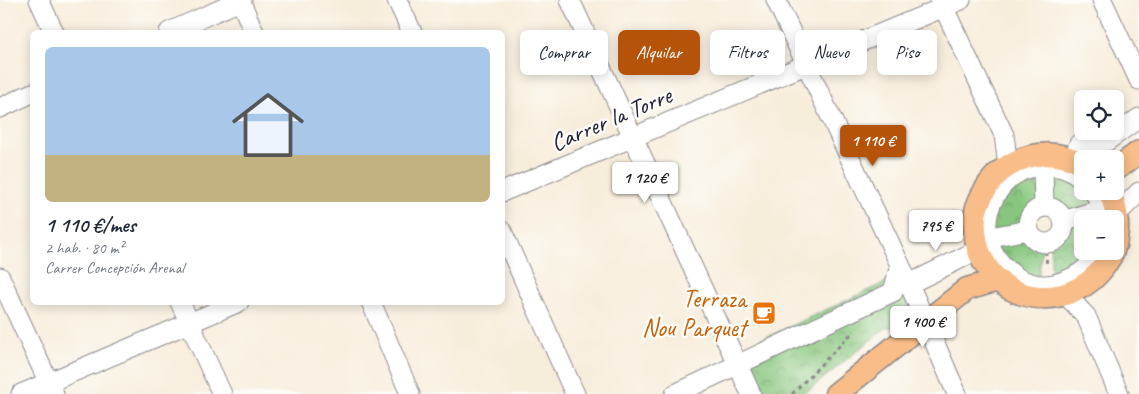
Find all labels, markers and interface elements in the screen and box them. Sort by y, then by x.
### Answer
chip: Comprar [520,30,608,75]
chip: Alquilar [618,30,700,75]
chip: Filtros [710,30,785,75]
chip: Nuevo [795,30,867,75]
chip: Piso [877,30,937,75]
street label: Carrer la Torre [546,78,678,159]
icon: home [223,80,313,170]
map controls [1074,90,1124,260]
button: locate [1074,90,1124,140]
pin: 1 110 € [827,124,919,167]
text: 1 110 € [851,131,895,151]
button: + [1074,150,1124,200]
pin: 1 120 € [599,162,691,204]
text: 1 120 € [623,168,667,188]
pin: 795 € [901,210,971,252]
button: − [1074,210,1124,260]
text: 1 110 €/mes [45,212,136,238]
text: 795 € [920,216,952,236]
text: 2 hab. · 80 m² [45,238,124,258]
text: Carrer Concepción Arenal [45,258,184,278]
place label: Terraza Nou Parquet [642,283,750,344]
cafe icon: Terraza Nou Parquet [751,300,777,326]
pin: 1 400 € [877,306,969,348]
text: 1 400 € [901,312,945,332]

